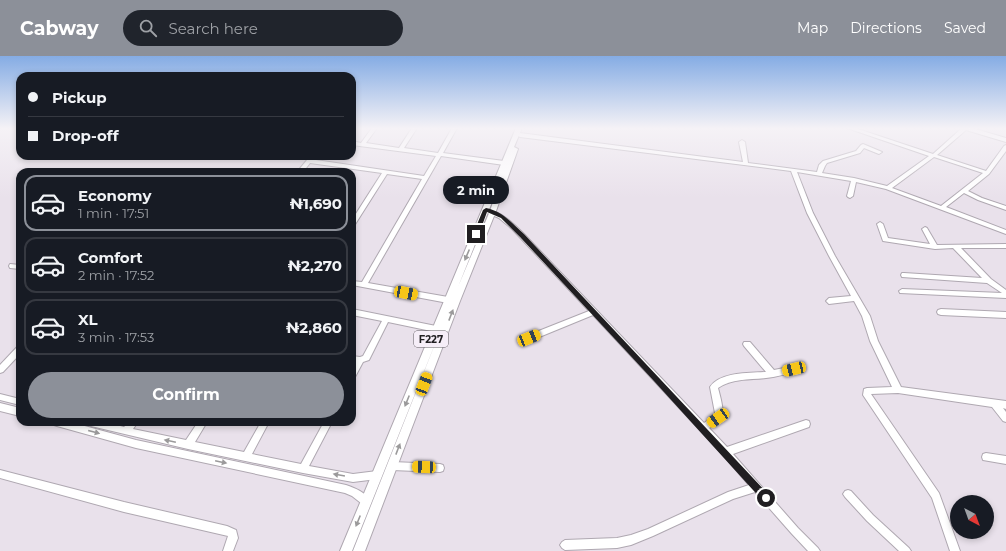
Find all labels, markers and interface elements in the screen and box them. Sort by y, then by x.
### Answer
search box [123,10,403,46]
text: Cabway [20,17,99,40]
icon: search [137,17,159,39]
text: Search here [169,19,258,38]
text: Map [797,19,828,37]
text: Directions [850,19,922,37]
text: Saved [944,19,986,37]
text: Pickup [52,88,107,107]
text: Drop-off [52,126,119,145]
callout: 2 min [443,176,509,204]
text: 2 min [457,182,495,198]
icon: car [30,185,66,221]
text: Economy [78,186,151,205]
text: ₦1,690 [290,194,342,213]
text: 1 min · 17:51 [78,205,149,221]
route end [467,225,485,243]
icon: car [30,247,66,283]
text: Comfort [78,248,143,267]
one-way arrow [464,249,470,261]
text: ₦2,270 [287,256,342,275]
text: 2 min · 17:52 [78,267,154,283]
car [393,285,419,301]
icon: car [30,309,66,345]
one-way arrow [448,309,454,321]
text: XL [78,310,97,329]
text: ₦2,860 [286,318,342,337]
car [516,328,542,348]
text: 3 min · 17:53 [78,329,154,345]
road number: F227 [414,331,448,347]
car [781,360,807,378]
car [414,371,434,397]
button: Confirm [28,372,344,418]
one-way arrow [403,396,409,408]
car [705,406,731,430]
one-way arrow [88,429,100,435]
one-way arrow [164,437,176,443]
one-way arrow [396,443,402,455]
one-way arrow [215,459,227,465]
car [412,461,436,473]
one-way arrow [332,472,345,478]
route start [757,489,775,507]
north arrow [950,495,994,539]
map controls [950,495,994,539]
one-way arrow [354,516,360,528]

